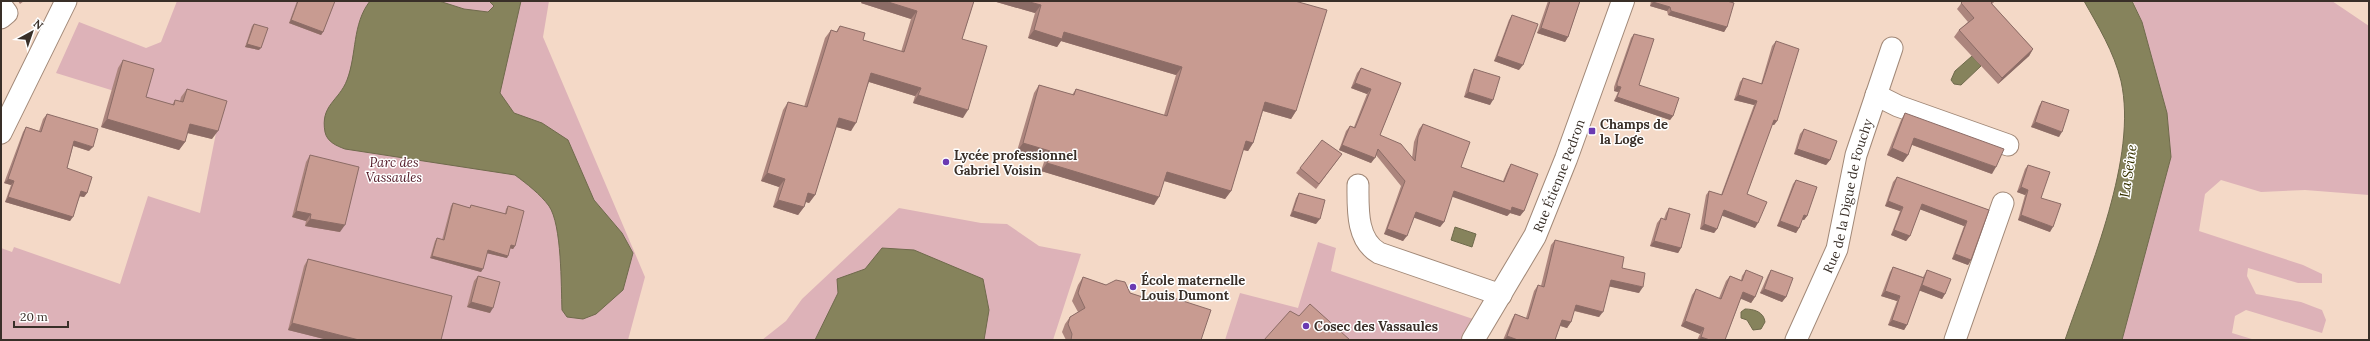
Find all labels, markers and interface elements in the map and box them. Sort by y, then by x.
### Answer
north arrow [12,12,52,52]
text: N [31,16,47,33]
place label: Champs de la Loge [1600,116,1668,148]
street label: Rue de la Digue de Fouchy [1819,116,1877,276]
street label: Rue Étienne Pedron [1529,117,1589,235]
marker: Champs de la Loge [1587,126,1597,136]
water label: La Seine [2115,143,2141,199]
place label: Lycée professionnel Gabriel Voisin [954,147,1077,179]
park label: Parc des Vassaules [366,154,422,186]
marker: Lycée professionnel Gabriel Voisin [941,157,951,167]
place label: École maternelle Louis Dumont [1141,271,1245,304]
marker: École maternelle Louis Dumont [1128,282,1138,292]
scale bar [14,303,68,329]
text: 20 m [20,309,48,324]
place label: Cosec des Vassaules [1314,318,1438,335]
marker: Cosec des Vassaules [1301,321,1311,331]

